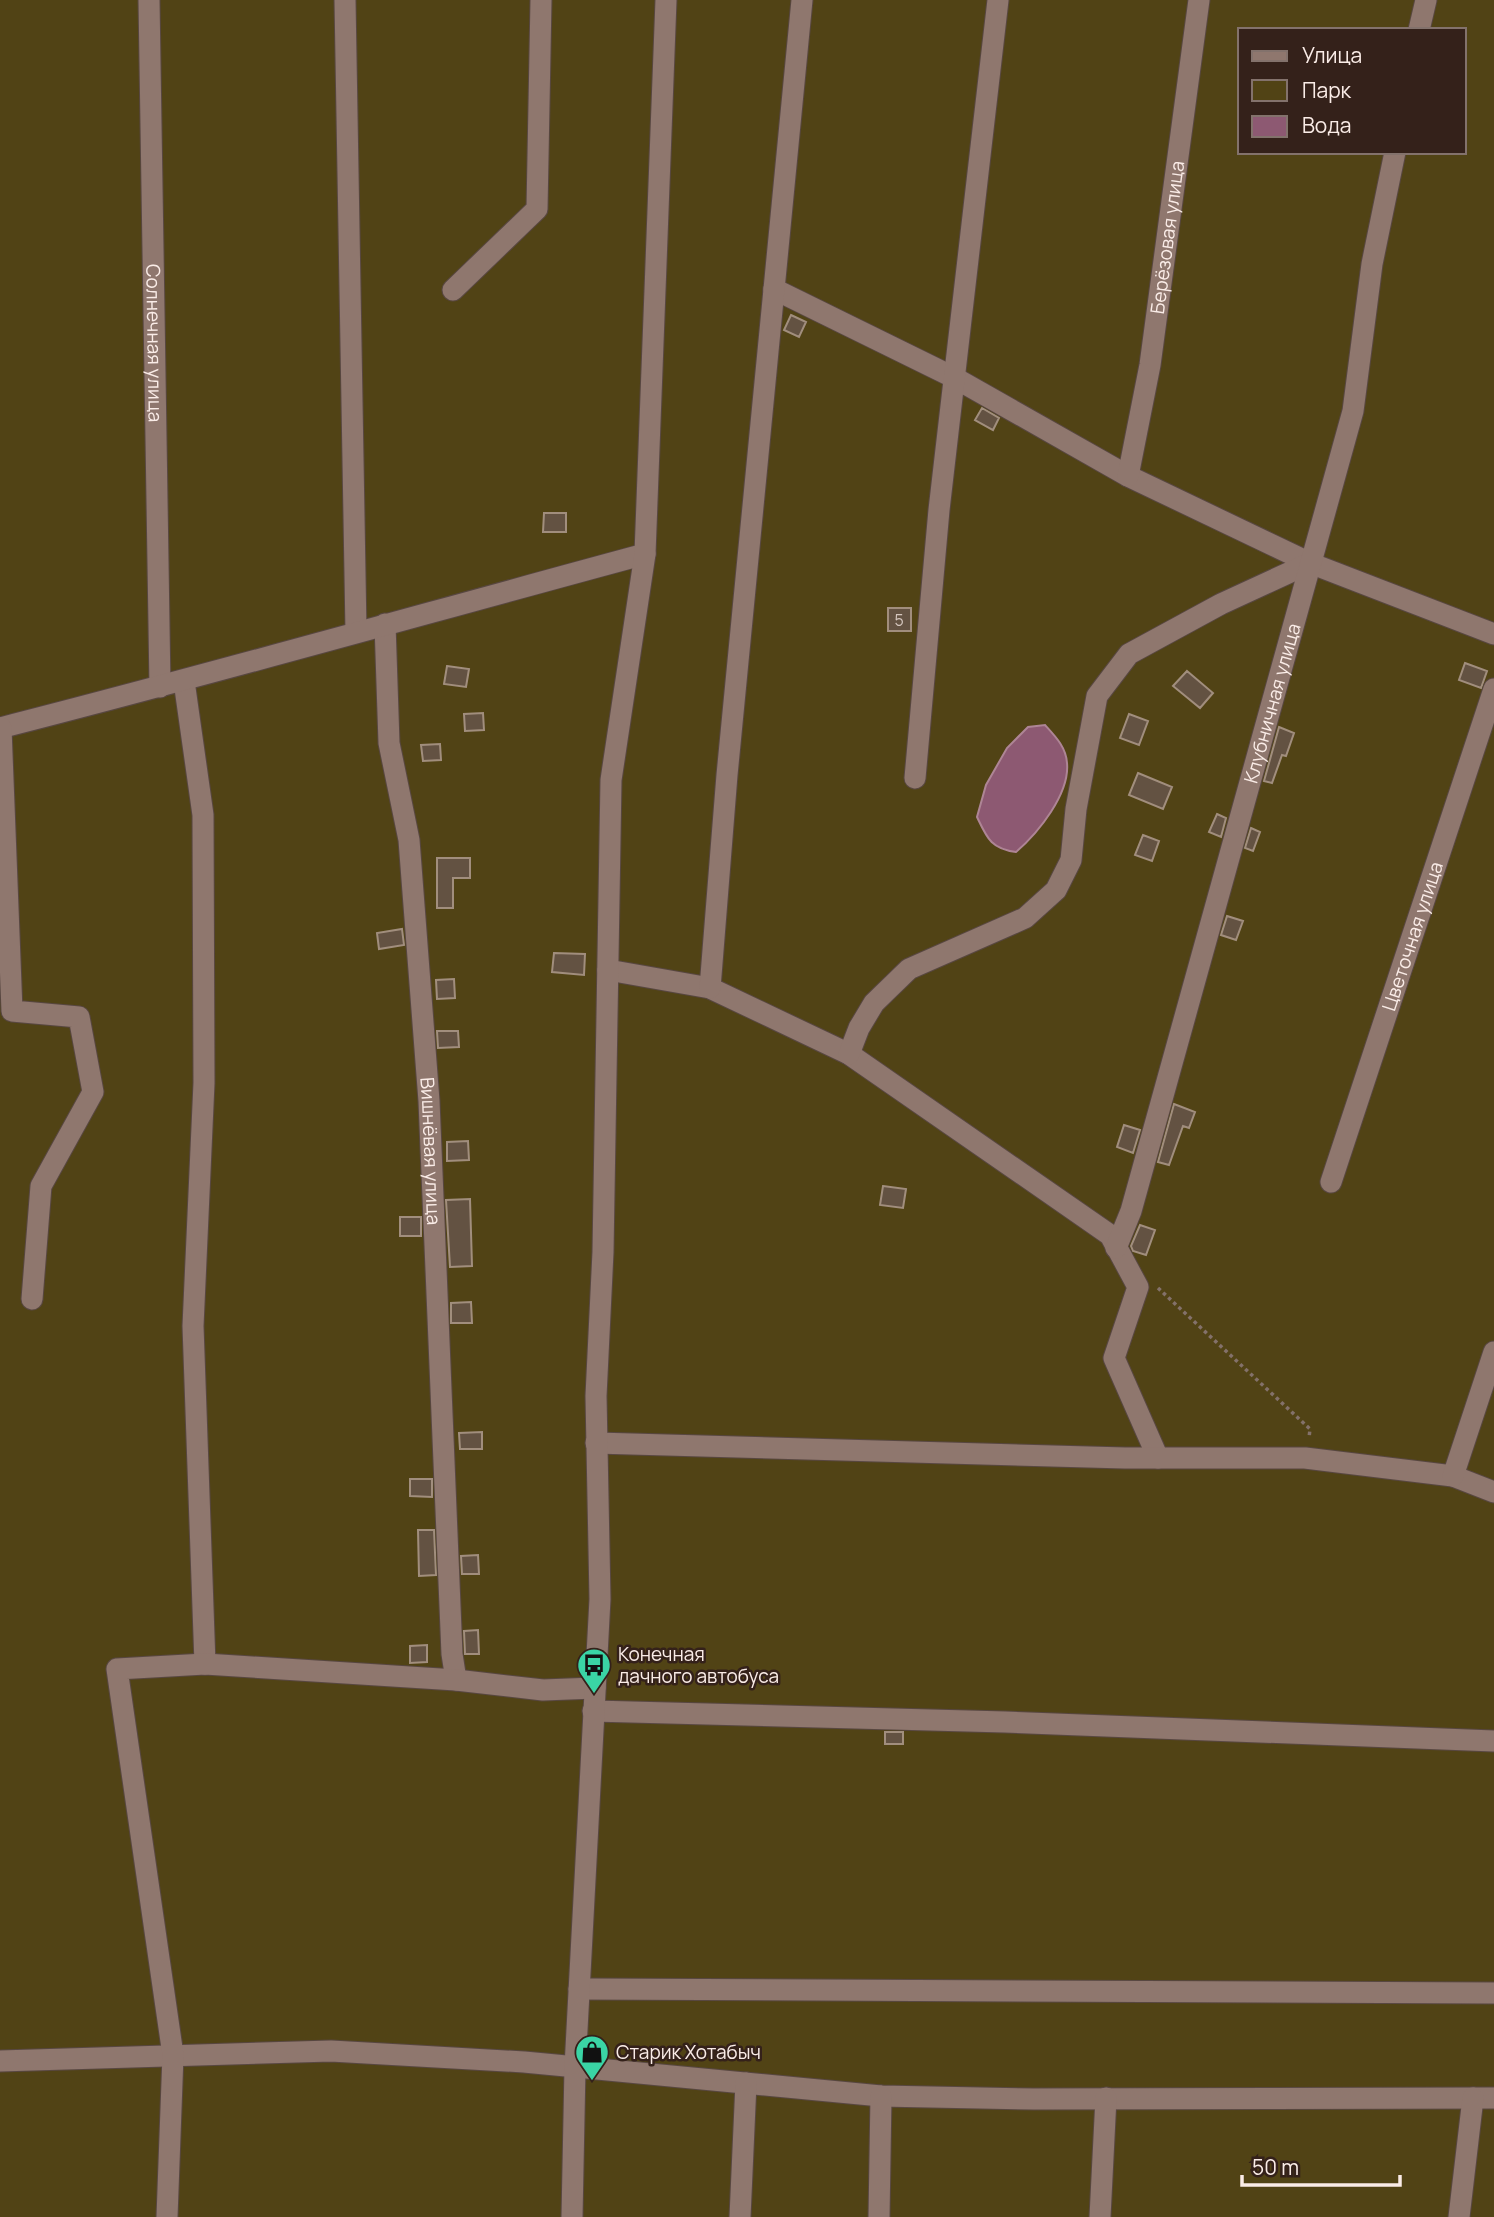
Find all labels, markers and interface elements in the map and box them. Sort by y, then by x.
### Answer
legend [1238,28,1466,154]
text: Улица [1302,41,1362,69]
text: Парк [1302,76,1352,104]
text: Вода [1302,111,1352,139]
street label: Берёзовая улица [1144,159,1190,315]
street label: Солнечная улица [140,264,169,422]
house number: 5 [894,609,904,631]
street label: Клубничная улица [1237,620,1306,786]
street label: Цветочная улица [1376,858,1449,1014]
street label: Вишнёвая улица [414,1076,447,1226]
place label: Конечная дачного автобуса [618,1641,779,1689]
bus stop icon: Конечная дачного автобуса [575,1646,613,1695]
shop icon: Старик Хотабыч [573,2033,611,2082]
place label: Старик Хотабыч [616,2039,761,2065]
scale bar [1242,2144,1400,2188]
text: 50 m [1252,2153,1299,2181]

